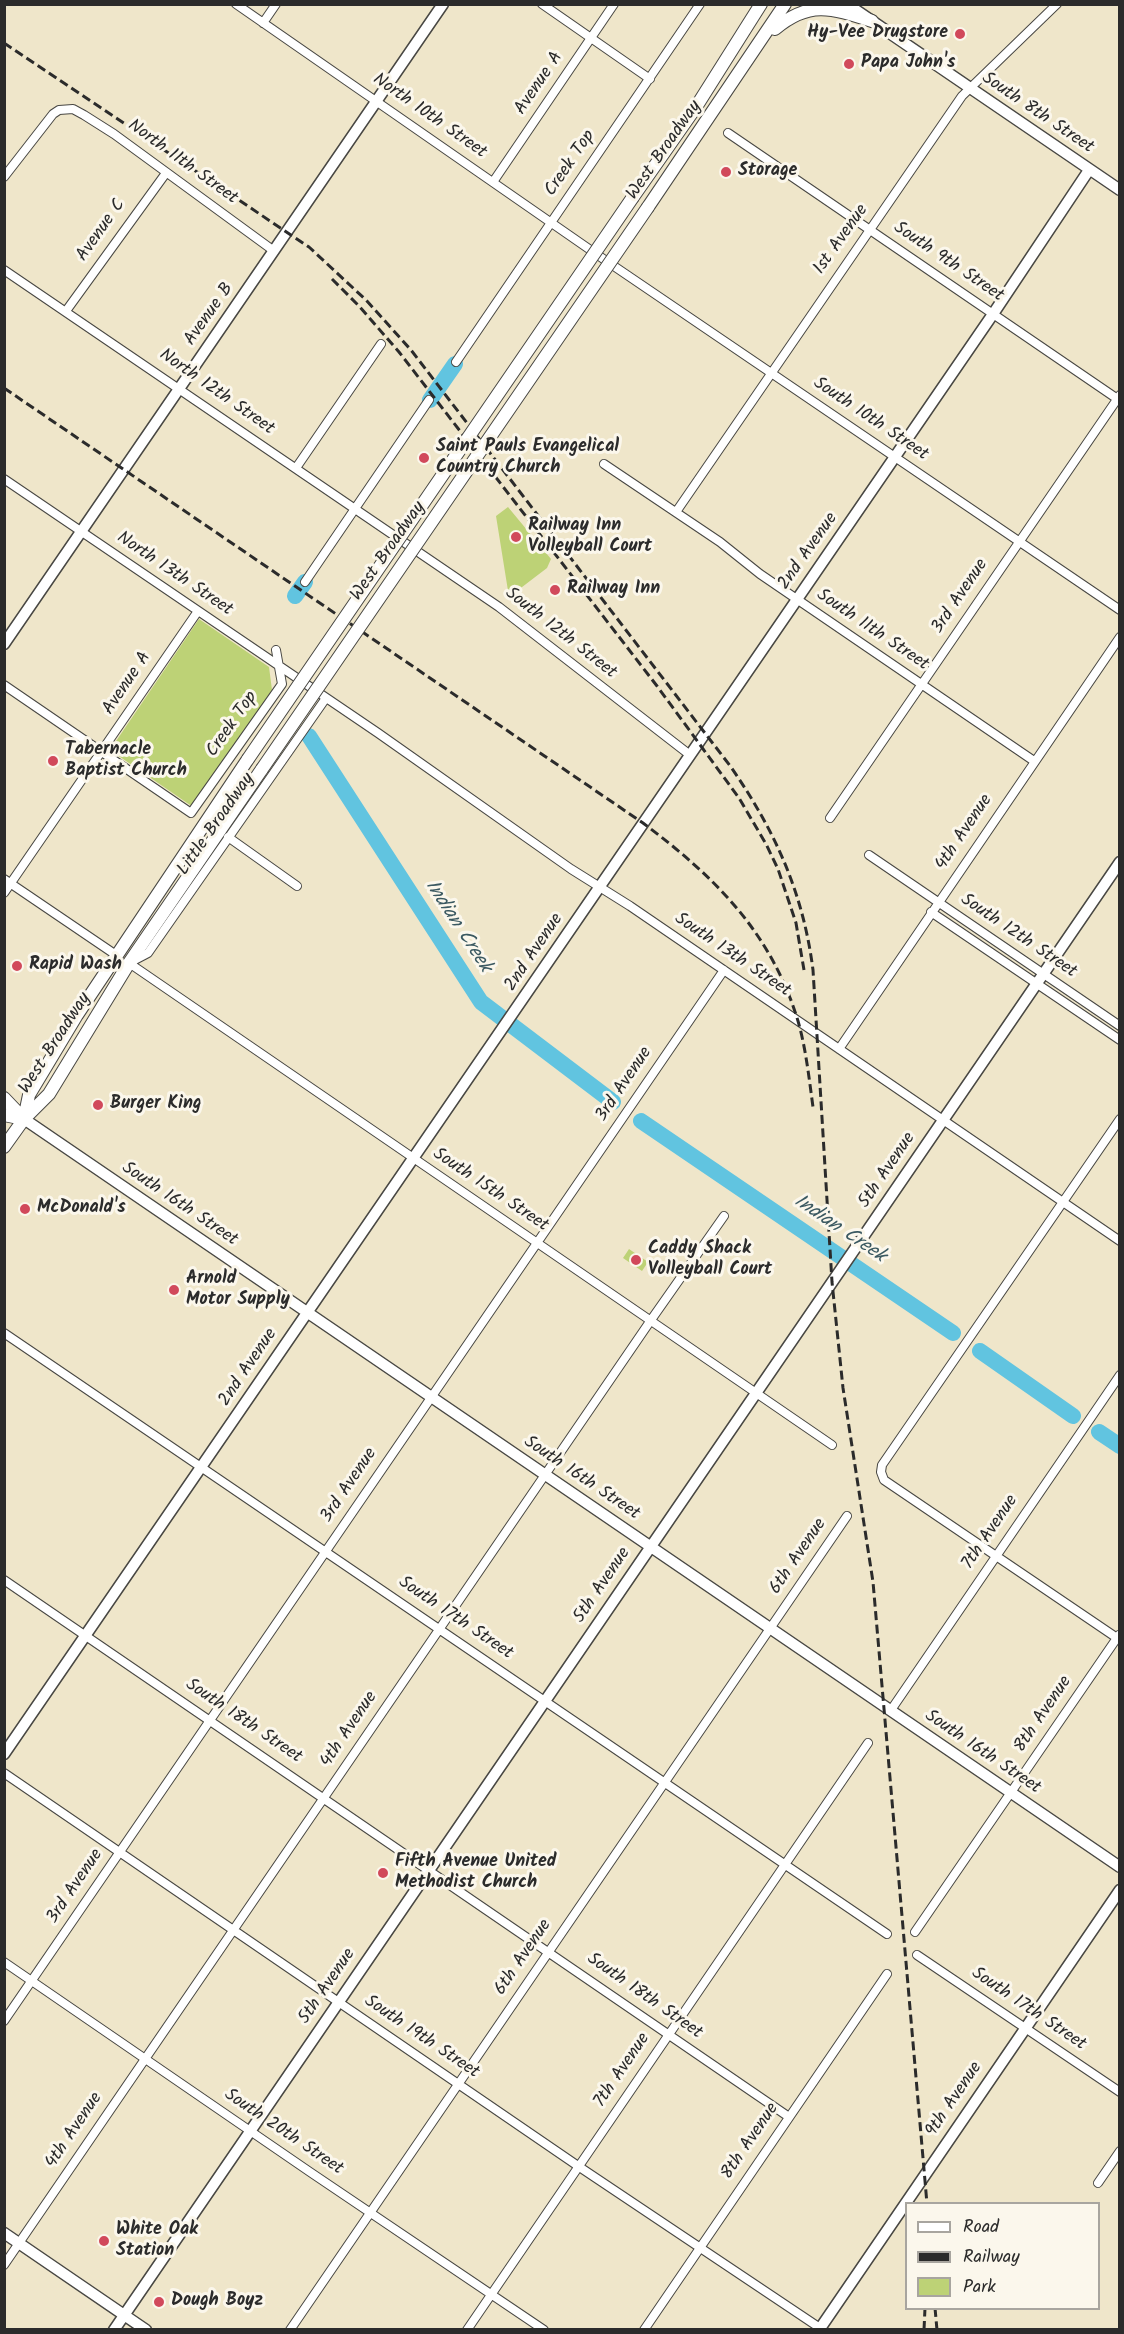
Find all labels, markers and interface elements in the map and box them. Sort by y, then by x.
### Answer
place label: Hy-Vee Drugstore [807,23,948,45]
marker: Hy-Vee Drugstore [953,27,967,41]
street label: Avenue A [511,48,569,120]
place label: Papa John's [861,53,955,75]
marker: Papa John's [842,57,856,71]
street label: South 8th Street [977,69,1097,159]
street label: North 10th Street [368,70,490,164]
street label: West Broadway [623,97,707,205]
street label: North 11th Street [123,116,241,210]
street label: Creek Top [541,127,601,201]
place label: Storage [738,161,797,183]
marker: Storage [719,165,733,179]
street label: Avenue C [73,196,131,266]
street label: 1st Avenue [810,201,874,279]
street label: South 9th Street [889,218,1007,308]
street label: Avenue B [181,279,239,351]
street label: North 12th Street [154,345,278,441]
street label: South 10th Street [808,373,932,467]
place label: Saint Pauls Evangelical Country Church [436,437,619,480]
marker: Saint Pauls Evangelical Country Church [417,451,431,465]
street label: West Broadway [347,498,431,606]
street label: 2nd Avenue [775,509,843,595]
place label: Railway Inn Volleyball Court [528,516,652,558]
street label: North 13th Street [112,528,236,622]
marker: Railway Inn Volleyball Court [509,530,523,544]
street label: 3rd Avenue [928,556,994,638]
place label: Railway Inn [567,579,660,601]
marker: Railway Inn [548,583,562,597]
street label: South 12th Street [500,584,620,684]
street label: South 11th Street [812,585,932,677]
street label: Avenue A [99,648,157,720]
street label: Creek Top [203,688,263,762]
place label: Tabernacle Baptist Church [65,740,187,783]
marker: Tabernacle Baptist Church [46,754,60,768]
street label: Little Broadway [174,770,260,880]
street label: 4th Avenue [932,791,998,875]
water label: Indian Creek [418,876,496,978]
street label: South 12th Street [956,890,1080,984]
street label: South 13th Street [670,909,794,1003]
street label: 2nd Avenue [501,910,569,996]
place label: Rapid Wash [29,955,122,977]
marker: Rapid Wash [10,959,24,973]
street label: West Broadway [15,989,97,1099]
street label: 3rd Avenue [592,1044,658,1126]
place label: Burger King [110,1094,202,1116]
marker: Burger King [91,1098,105,1112]
street label: 5th Avenue [855,1129,921,1213]
street label: South 15th Street [428,1144,552,1238]
street label: South 16th Street [117,1158,241,1252]
water label: Indian Creek [788,1191,890,1269]
place label: McDonald's [37,1198,126,1220]
marker: McDonald's [18,1202,32,1216]
place label: Caddy Shack Volleyball Court [648,1239,772,1282]
marker: Caddy Shack Volleyball Court [629,1253,643,1267]
place label: Arnold Motor Supply [186,1269,290,1312]
marker: Arnold Motor Supply [167,1283,181,1297]
street label: 2nd Avenue [215,1325,283,1411]
street label: South 16th Street [519,1432,643,1526]
street label: 3rd Avenue [317,1445,383,1527]
street label: 7th Avenue [958,1492,1024,1574]
street label: 6th Avenue [766,1515,832,1599]
street label: 5th Avenue [570,1544,636,1628]
street label: South 17th Street [394,1573,516,1665]
street label: 8th Avenue [1011,1673,1077,1757]
street label: South 18th Street [181,1675,305,1769]
street label: 4th Avenue [317,1688,383,1772]
street label: South 16th Street [920,1706,1044,1800]
street label: 3rd Avenue [43,1846,109,1928]
place label: Fifth Avenue United Methodist Church [395,1852,557,1894]
marker: Fifth Avenue United Methodist Church [376,1866,390,1880]
street label: 6th Avenue [491,1916,557,2000]
street label: 5th Avenue [295,1945,361,2029]
street label: South 18th Street [582,1949,706,2045]
street label: South 17th Street [967,1964,1089,2056]
street label: South 19th Street [359,1992,483,2084]
street label: 7th Avenue [590,2030,656,2112]
street label: 9th Avenue [922,2058,988,2142]
street label: South 20th Street [219,2085,347,2181]
street label: 4th Avenue [42,2089,108,2173]
street label: 8th Avenue [718,2100,784,2184]
legend [905,2202,1100,2310]
text: Road [963,2213,999,2242]
place label: White Oak Station [116,2220,198,2262]
marker: White Oak Station [97,2234,111,2248]
text: Railway [963,2243,1020,2272]
text: Park [963,2273,996,2302]
place label: Dough Boyz [171,2291,263,2313]
marker: Dough Boyz [152,2295,166,2309]

